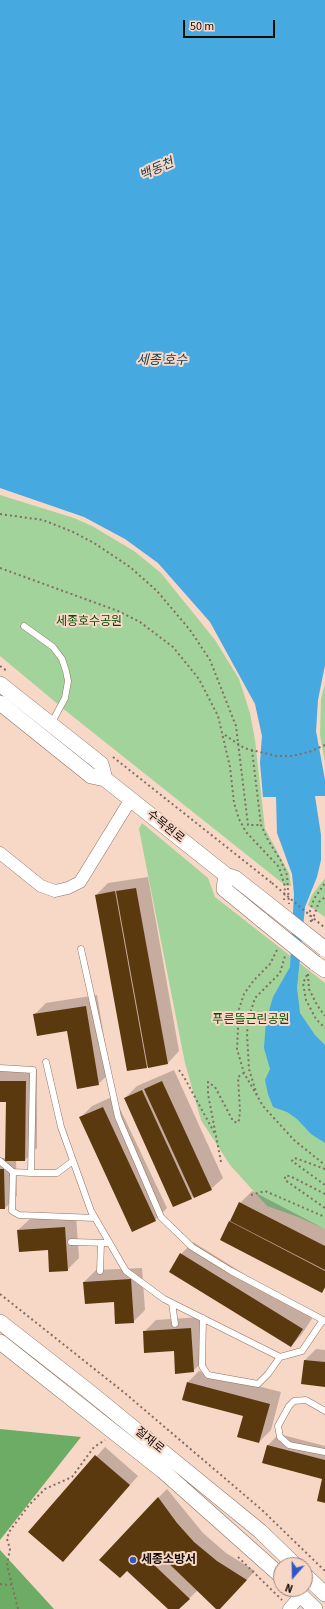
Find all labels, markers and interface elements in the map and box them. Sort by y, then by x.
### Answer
scale bar [185,12,277,38]
text: 50 m [190,18,214,35]
water label: 백동천 [137,156,177,184]
water label: 세종 호수 [137,353,187,369]
park label: 세종호수공원 [56,615,122,629]
street label: 수목원로 [143,808,187,846]
park label: 푸른뜰근린공원 [212,1013,290,1027]
street label: 절재로 [132,1425,166,1457]
place label: 세종소방서 [141,1553,196,1567]
marker: 세종소방서 [128,1555,138,1565]
north arrow [273,1557,313,1597]
text: N [283,1580,295,1596]

